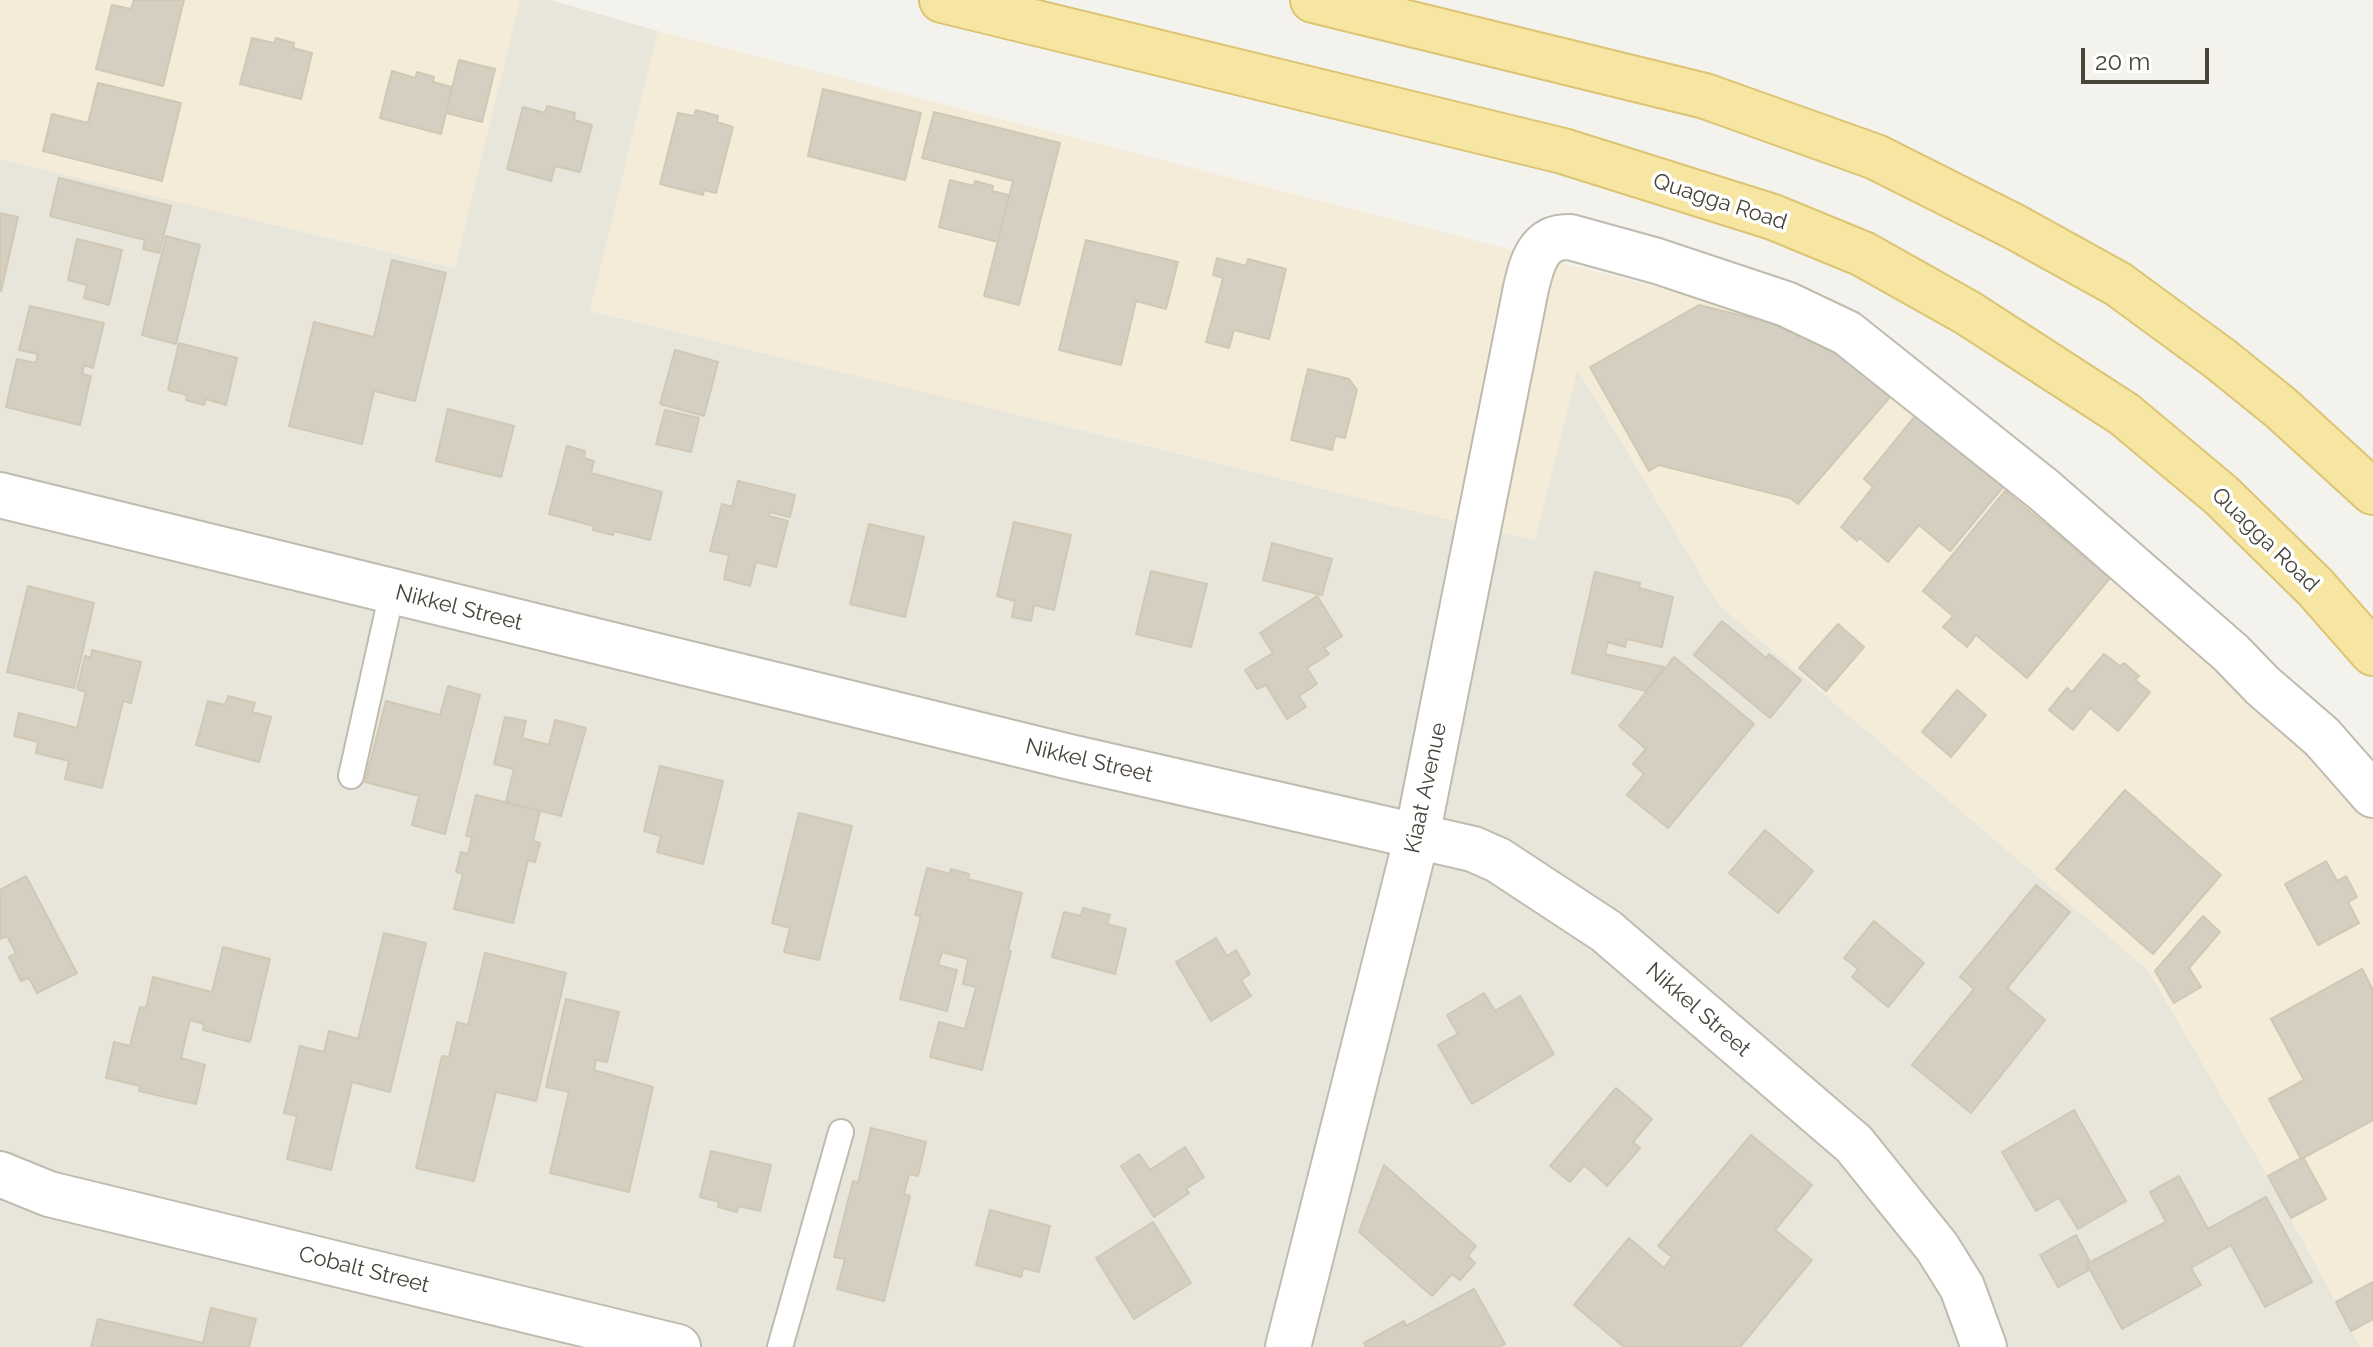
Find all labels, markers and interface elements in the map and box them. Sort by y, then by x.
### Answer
scale bar [2085,32,2213,82]
text: 20 m [2095,47,2150,76]
street label: Quagga Road [1650,168,1790,236]
street label: Quagga Road [2206,482,2324,598]
street label: Nikkel Street [393,579,525,637]
street label: Kiaat Avenue [1399,720,1453,856]
street label: Nikkel Street [1023,734,1155,788]
street label: Nikkel Street [1640,957,1756,1063]
street label: Cobalt Street [296,1241,432,1299]

